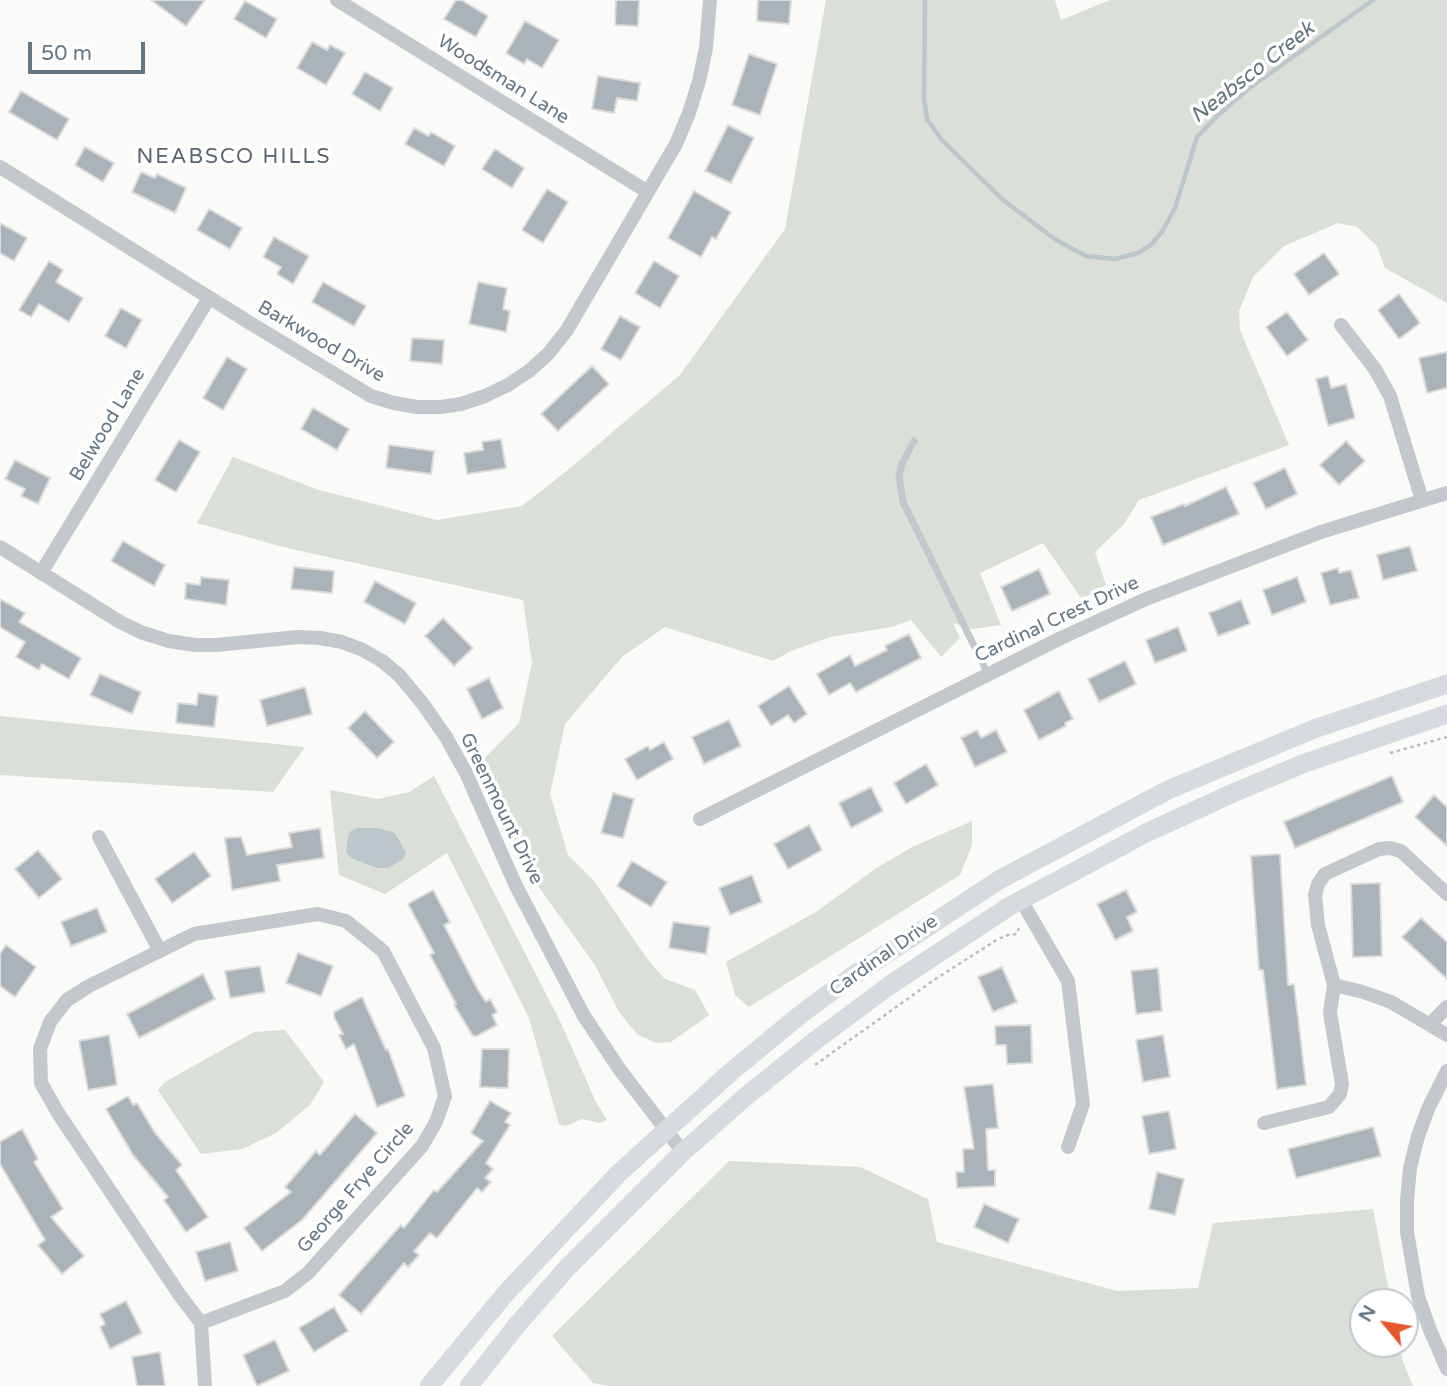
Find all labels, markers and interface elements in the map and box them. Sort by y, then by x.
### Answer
water label: Neabsco Creek [1186,17,1320,129]
scale bar [32,28,149,72]
street label: Woodsman Lane [433,30,573,130]
text: 50 m [41,41,92,66]
district label: NEABSCO HILLS [138,144,330,170]
street label: Barkwood Drive [253,296,389,388]
street label: Belwood Lane [65,365,151,485]
street label: Cardinal Crest Drive [971,572,1143,668]
street label: Greenmount Drive [455,730,547,888]
street label: Cardinal Drive [826,910,942,1002]
street label: George Frye Circle [293,1118,419,1258]
north arrow [1349,1288,1419,1358]
text: N [1354,1301,1381,1326]

